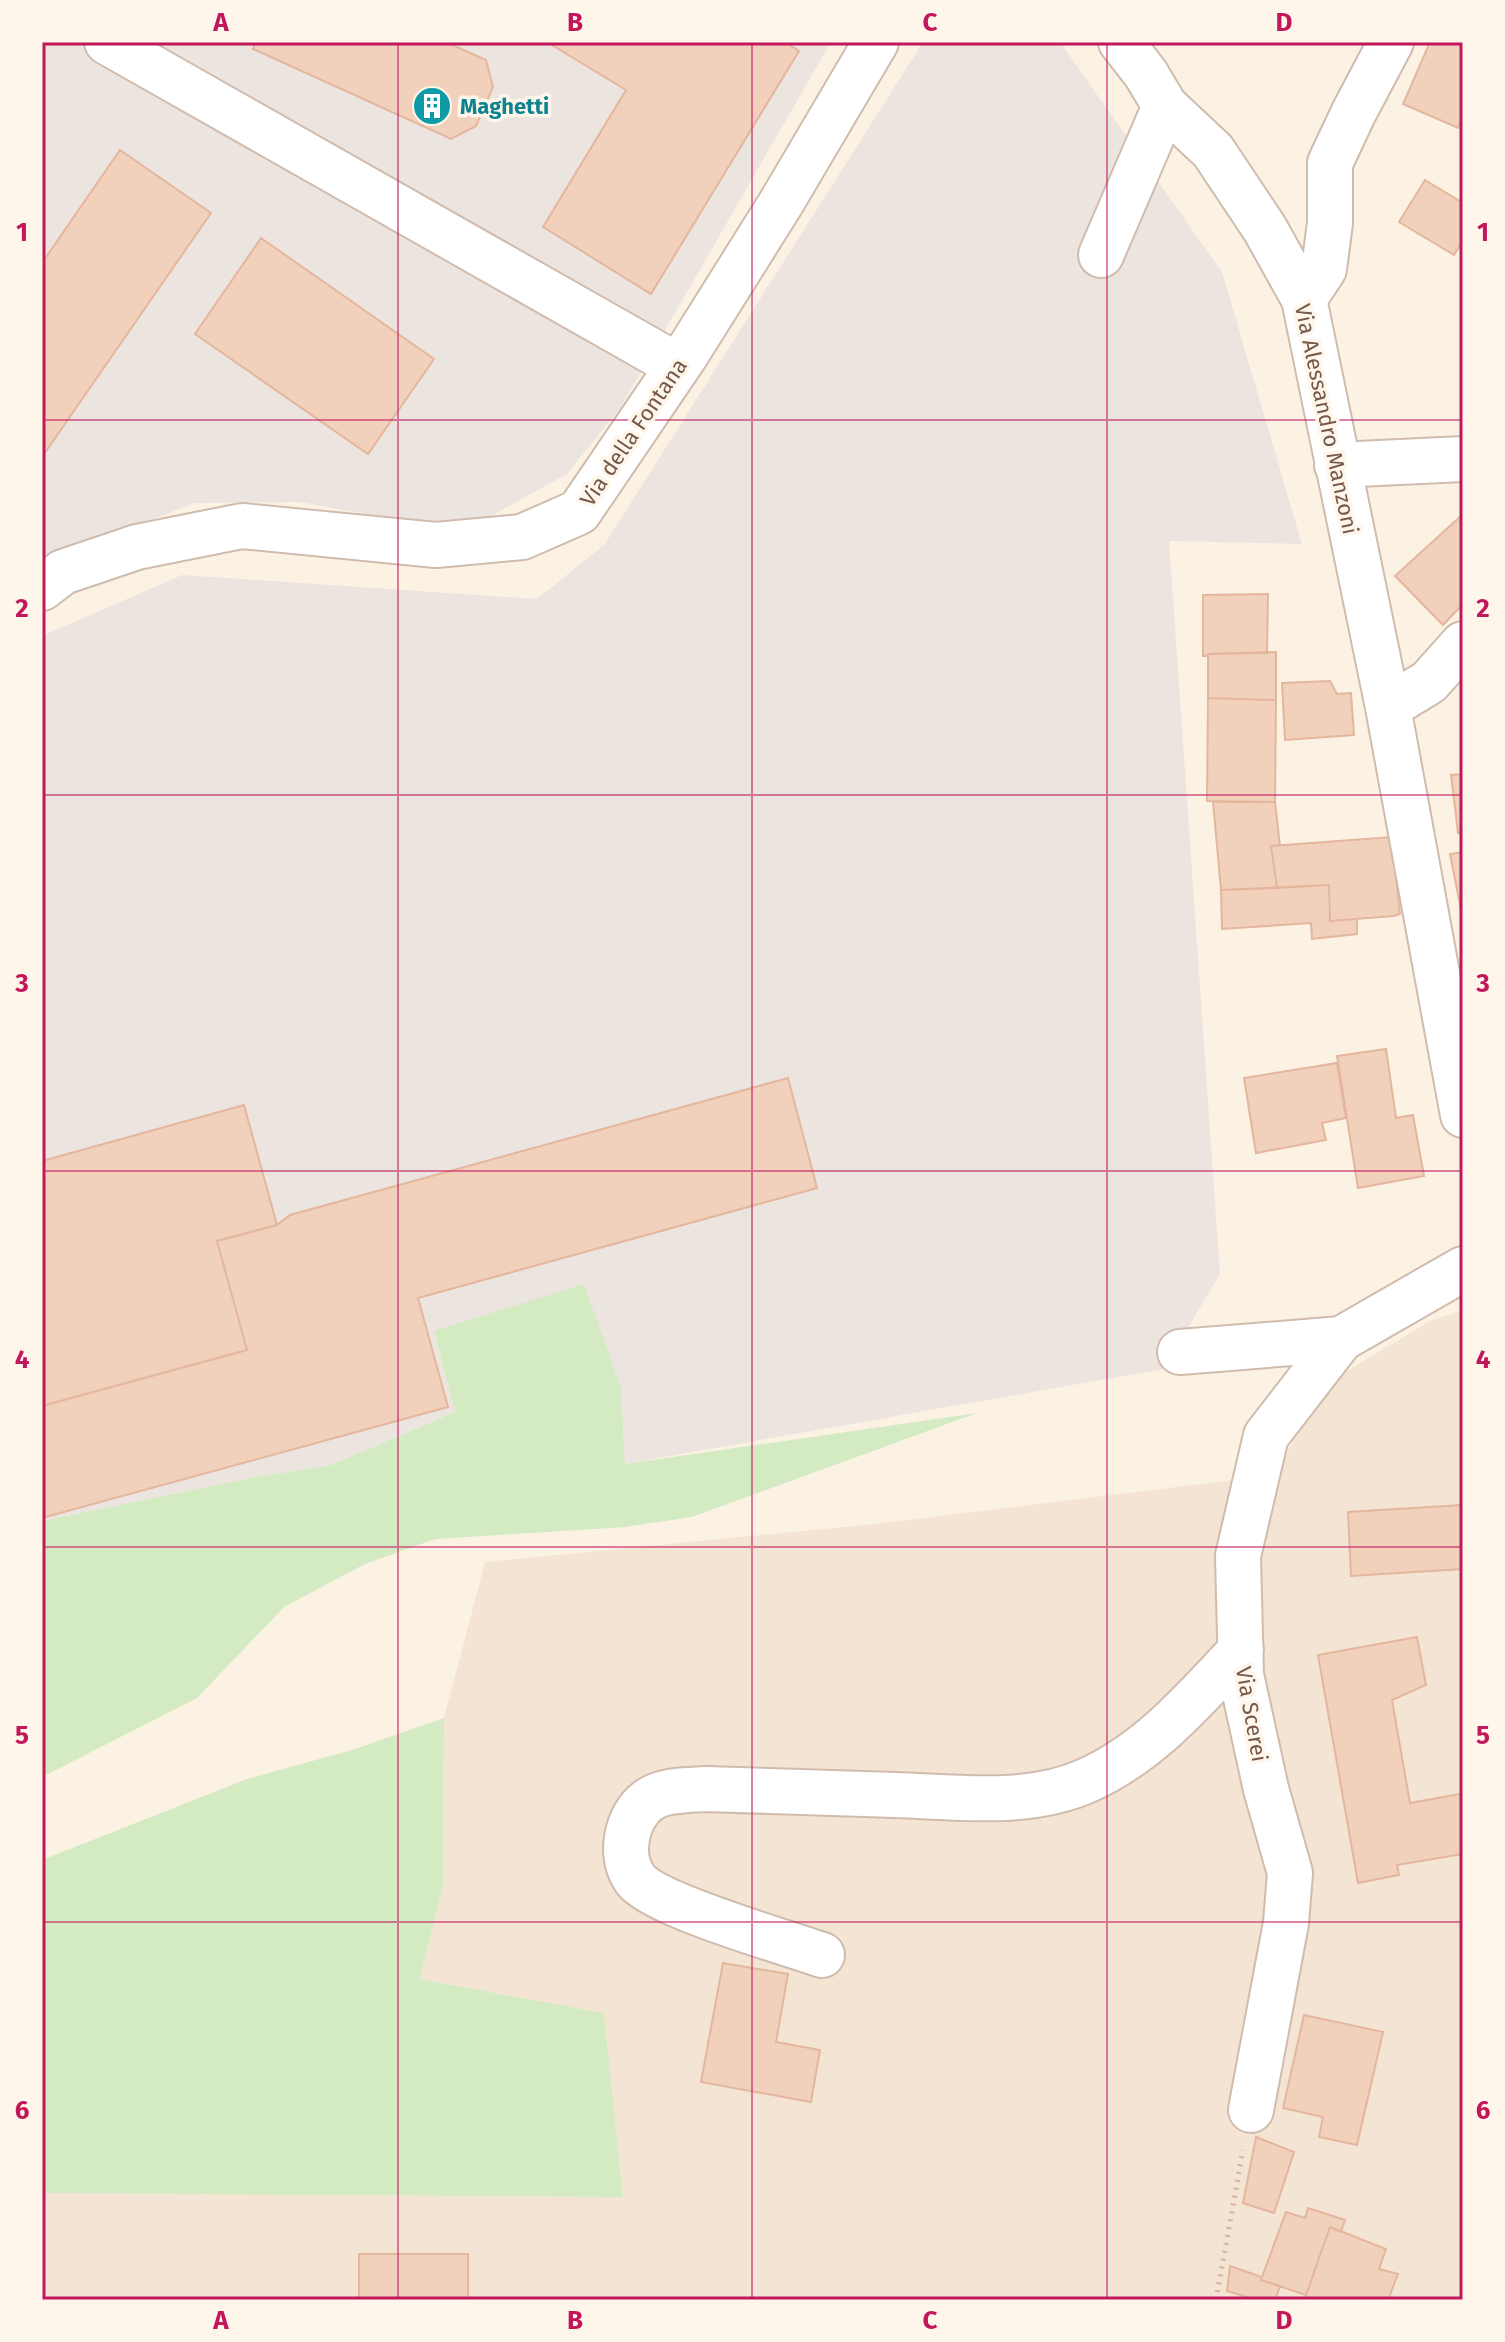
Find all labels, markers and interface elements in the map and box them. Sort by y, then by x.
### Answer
text: A [212,7,229,38]
text: B [567,7,583,38]
text: C [923,7,938,38]
text: D [1276,7,1293,38]
building icon: Maghetti [411,85,453,127]
place label: Maghetti [460,93,549,120]
text: 1 [16,217,28,248]
text: 1 [1477,217,1489,248]
street label: Via Alessandro Manzoni [1289,301,1364,537]
street label: Via della Fontana [574,353,693,511]
text: 2 [15,593,29,624]
text: 2 [1476,593,1490,624]
text: 3 [14,968,29,999]
text: 3 [1475,968,1490,999]
text: 4 [15,1344,30,1375]
text: 4 [1476,1344,1491,1375]
street label: Via Scerei [1230,1664,1273,1764]
text: 5 [15,1720,29,1751]
text: 5 [1476,1720,1490,1751]
text: 6 [15,2095,30,2126]
text: 6 [1476,2095,1491,2126]
text: A [212,2305,229,2336]
text: B [567,2305,583,2336]
text: C [923,2305,938,2336]
text: D [1276,2305,1293,2336]

